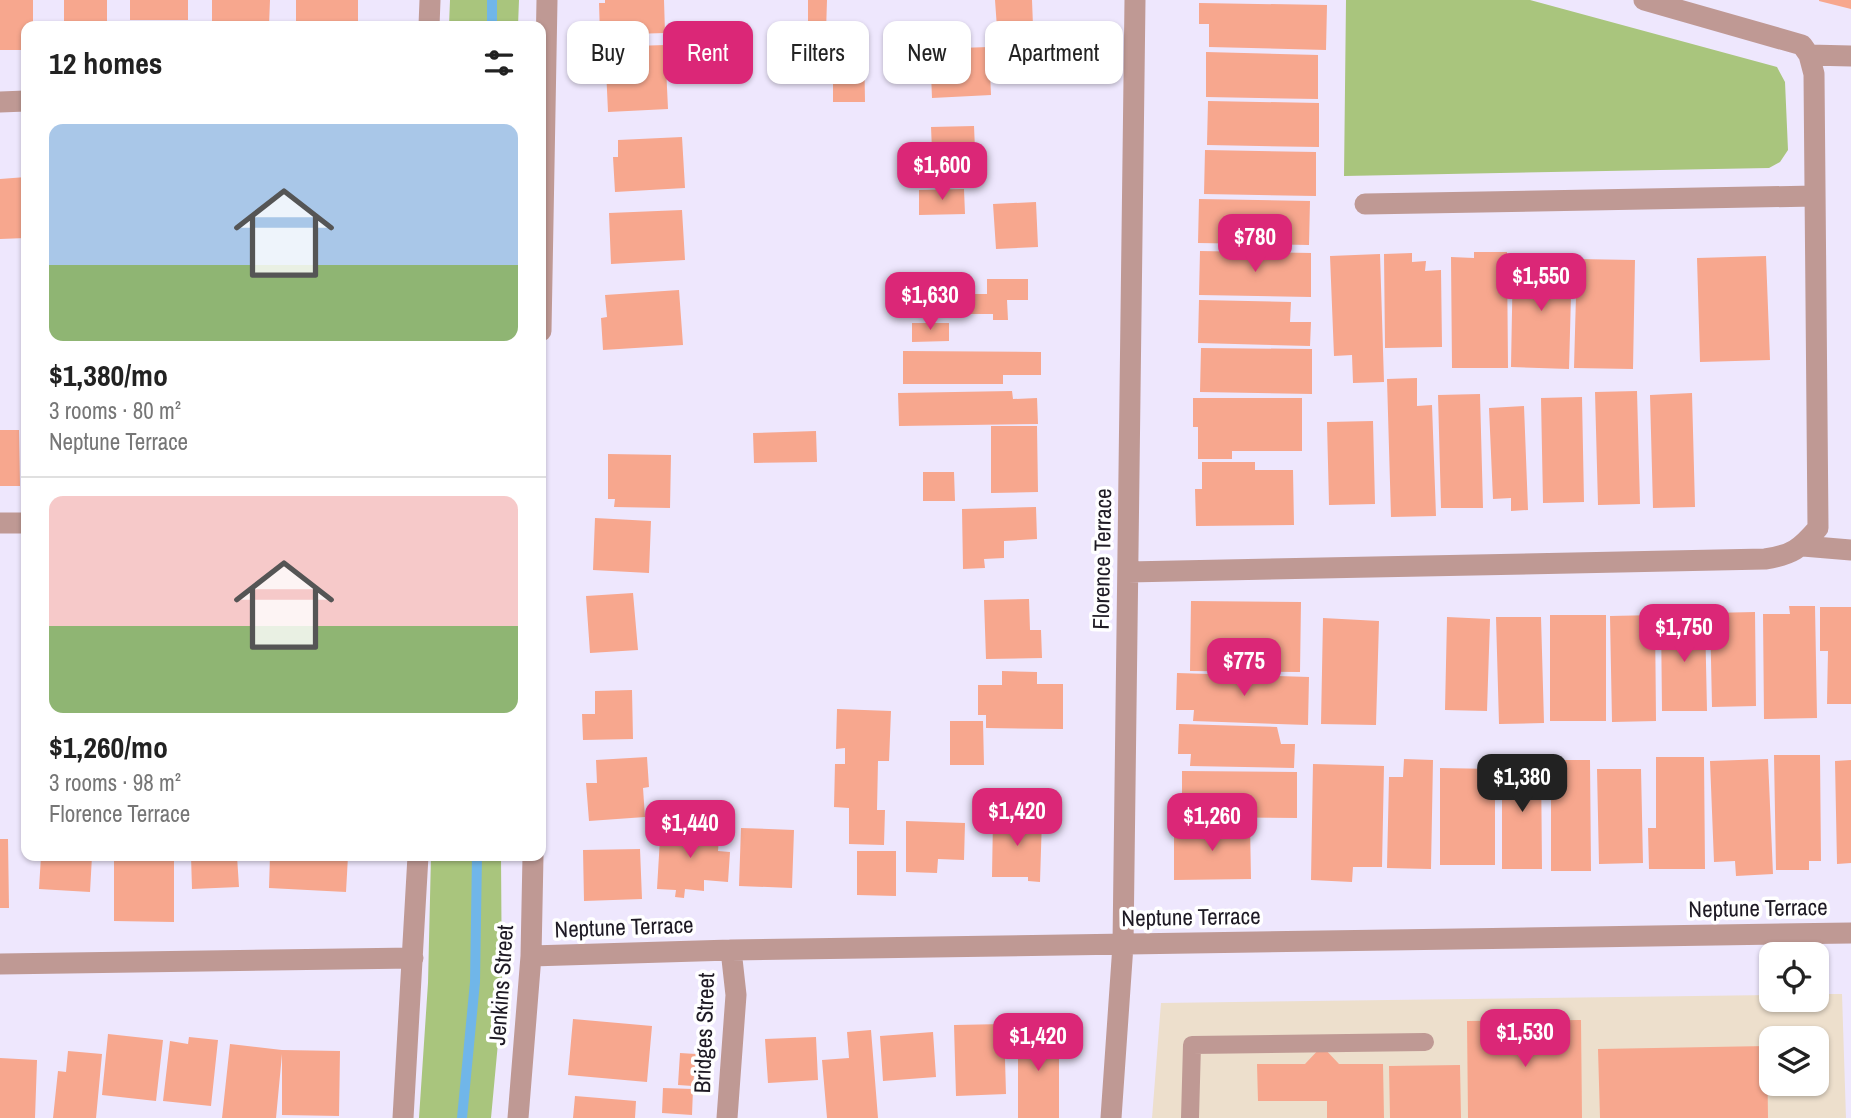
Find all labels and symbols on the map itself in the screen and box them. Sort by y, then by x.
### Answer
pin: $1,600 [885,142,999,202]
pin: $780 [1214,215,1296,274]
pin: $1,550 [1484,254,1598,313]
pin: $1,630 [873,272,987,332]
street label: Florence Terrace [1085,488,1118,630]
pin: $1,750 [1627,604,1741,664]
pin: $775 [1203,638,1285,698]
pin: $1,380 [1465,754,1579,814]
pin: $1,420 [960,788,1074,848]
pin: $1,260 [1155,794,1269,853]
pin: $1,440 [633,800,747,860]
street label: Neptune Terrace [1688,891,1828,924]
street label: Neptune Terrace [1121,900,1261,933]
street label: Neptune Terrace [554,909,694,944]
street label: Jenkins Street [481,924,520,1046]
street label: Bridges Street [686,972,721,1094]
pin: $1,530 [1468,1010,1582,1069]
pin: $1,420 [981,1014,1095,1073]

